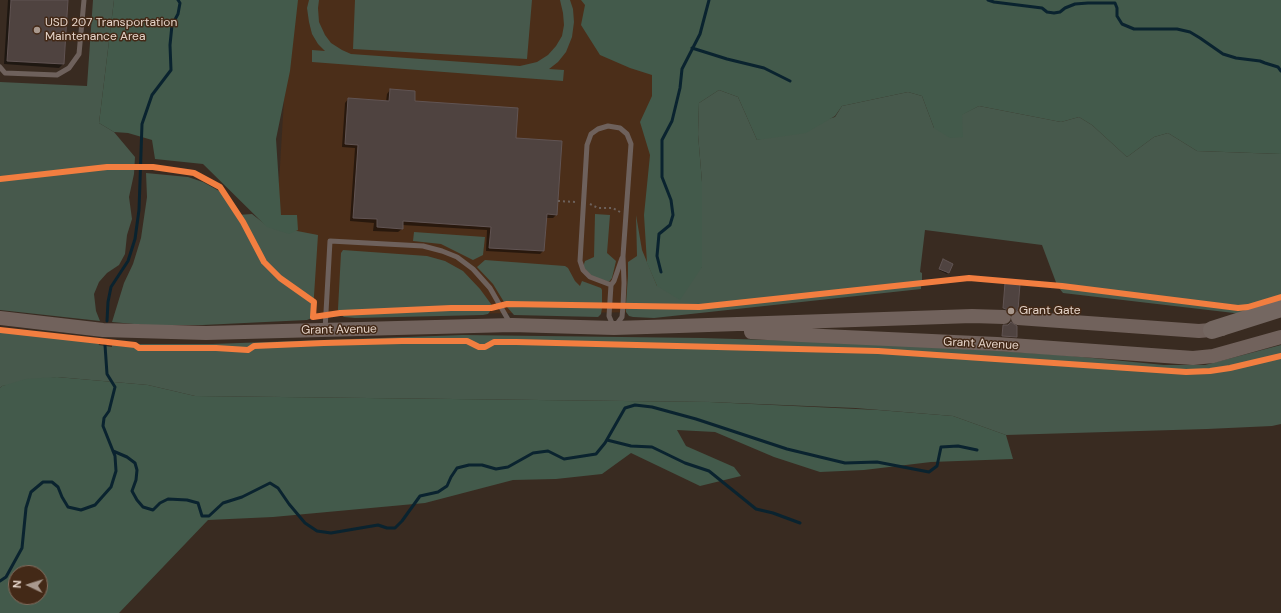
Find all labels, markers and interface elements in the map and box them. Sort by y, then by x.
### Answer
place label: USD 207 Transportation Maintenance Area [45,16,177,44]
marker: USD 207 Transportation Maintenance Area [32,25,42,35]
place label: Grant Gate [1019,304,1081,318]
marker: Grant Gate [1006,306,1016,316]
street label: Grant Avenue [301,322,377,338]
street label: Grant Avenue [943,335,1019,353]
north arrow [8,565,48,605]
text: N [10,580,24,589]

